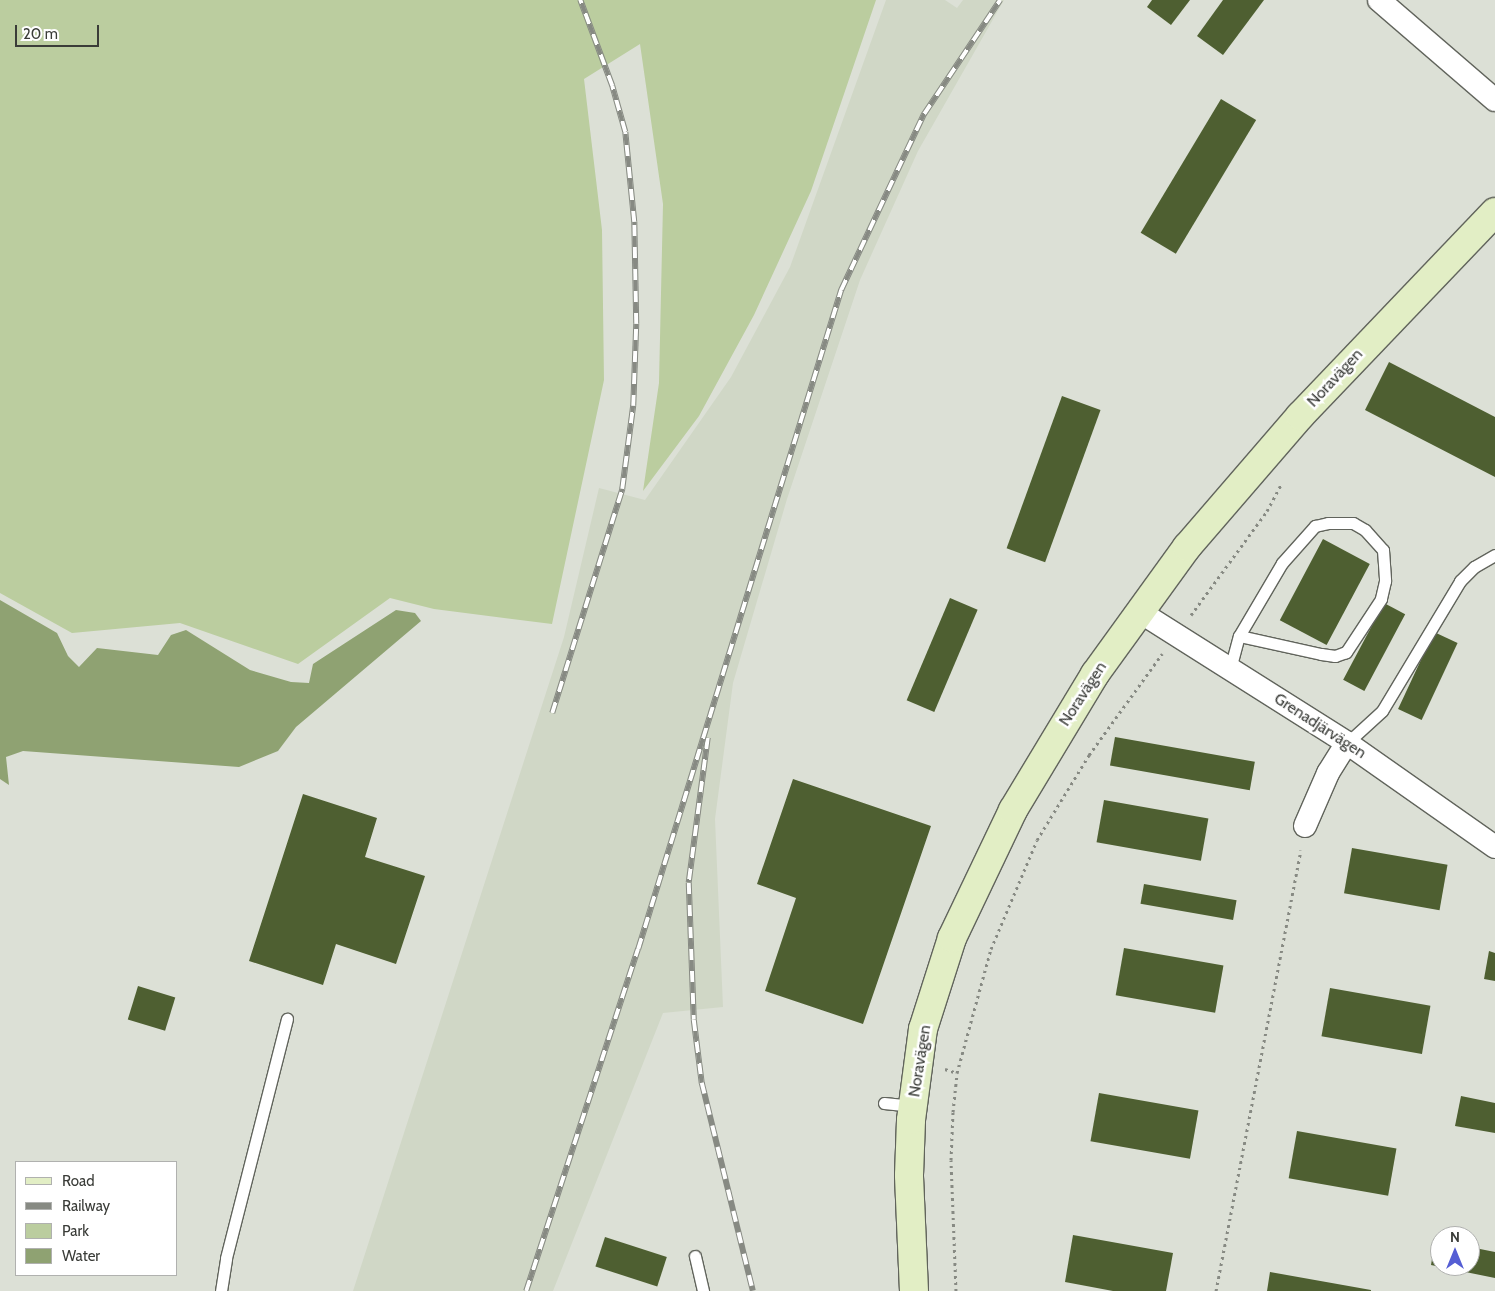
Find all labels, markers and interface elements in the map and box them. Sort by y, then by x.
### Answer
scale bar [18,15,101,47]
text: 20 m [23,25,58,43]
street label: Noravägen [1303,345,1367,411]
street label: Noravägen [1055,658,1111,730]
street label: Grenadjärvägen [1270,689,1370,763]
street label: Noravägen [905,1024,935,1098]
legend [15,1161,178,1276]
text: Road [62,1172,95,1190]
text: Railway [62,1197,110,1215]
text: Park [62,1222,89,1240]
north arrow [1430,1226,1480,1276]
text: N [1450,1228,1460,1246]
text: Water [62,1247,100,1265]

